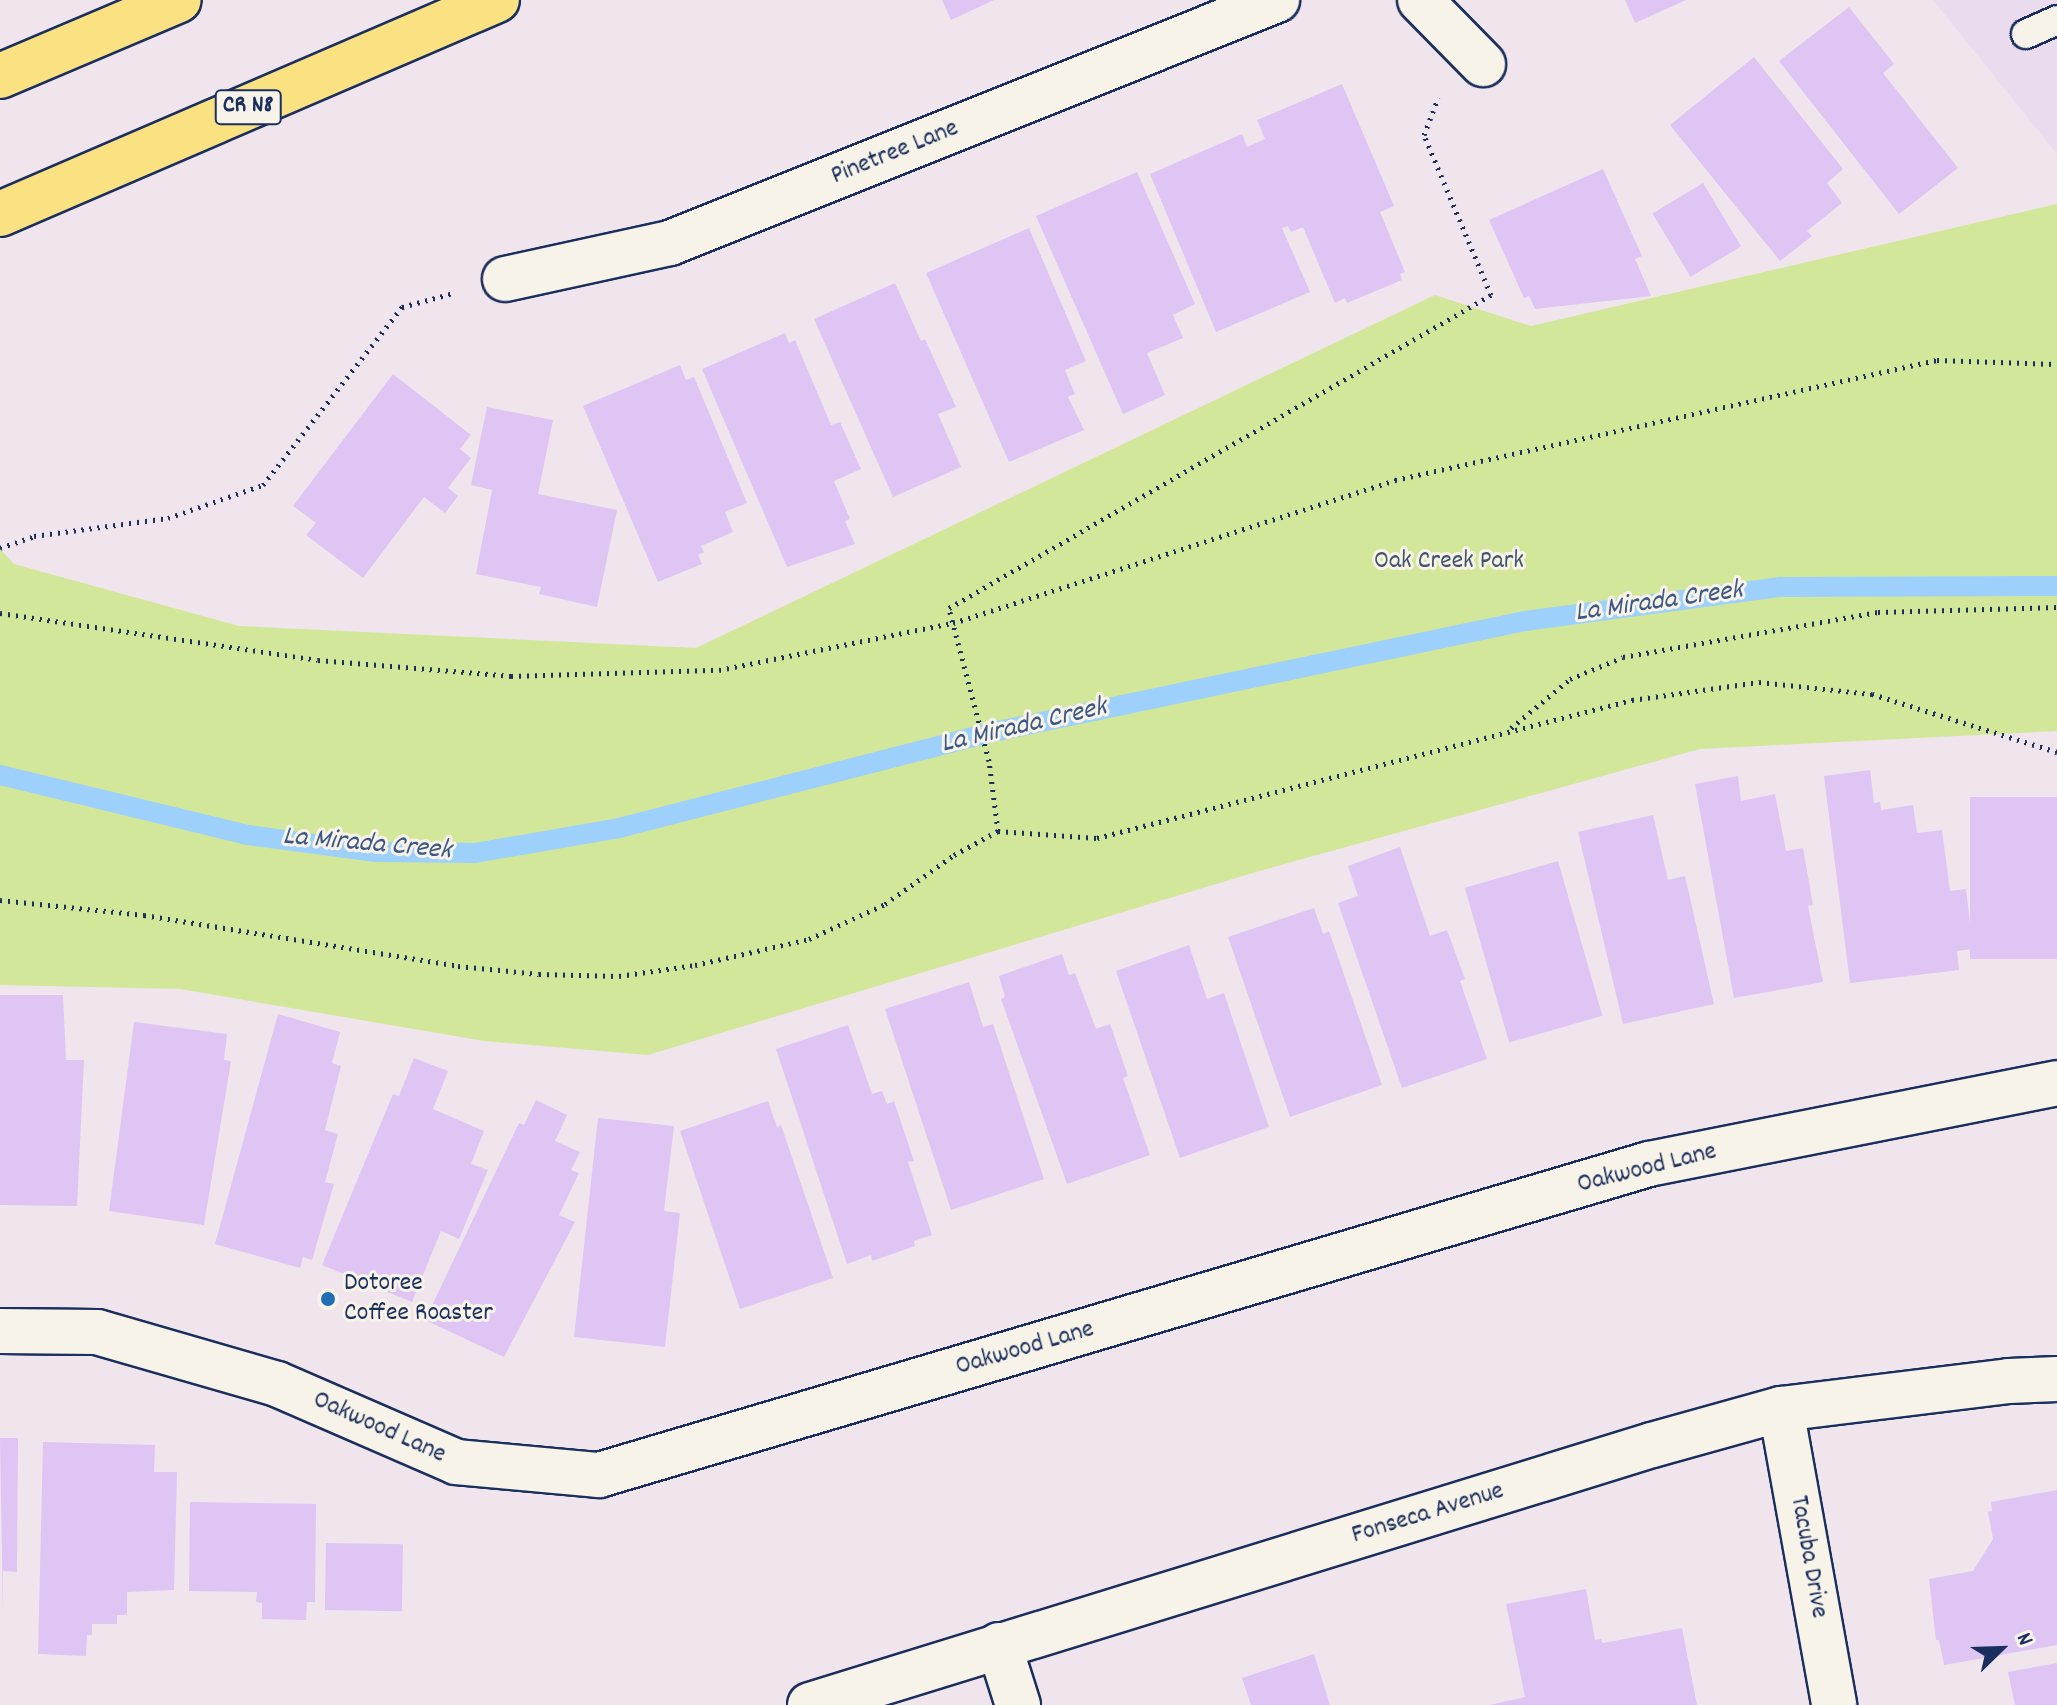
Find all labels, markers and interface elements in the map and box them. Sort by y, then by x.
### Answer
road number: CR N8 [214,87,282,127]
street label: Pinetree Lane [827,113,963,193]
park label: Oak Creek Park [1374,546,1524,578]
water label: La Mirada Creek [1573,575,1745,631]
water label: La Mirada Creek [938,692,1110,762]
water label: La Mirada Creek [281,821,453,869]
street label: Oakwood Lane [1574,1137,1720,1201]
place label: Dotoree Coffee Roaster [344,1268,493,1330]
marker: Dotoree Coffee Roaster [319,1290,337,1308]
street label: Oakwood Lane [952,1314,1098,1384]
street label: Oakwood Lane [308,1385,450,1471]
street label: Fonseca Avenue [1348,1476,1508,1552]
street label: Tacuba Drive [1782,1493,1834,1621]
north arrow [1961,1609,2041,1689]
text: N [2007,1628,2040,1650]

